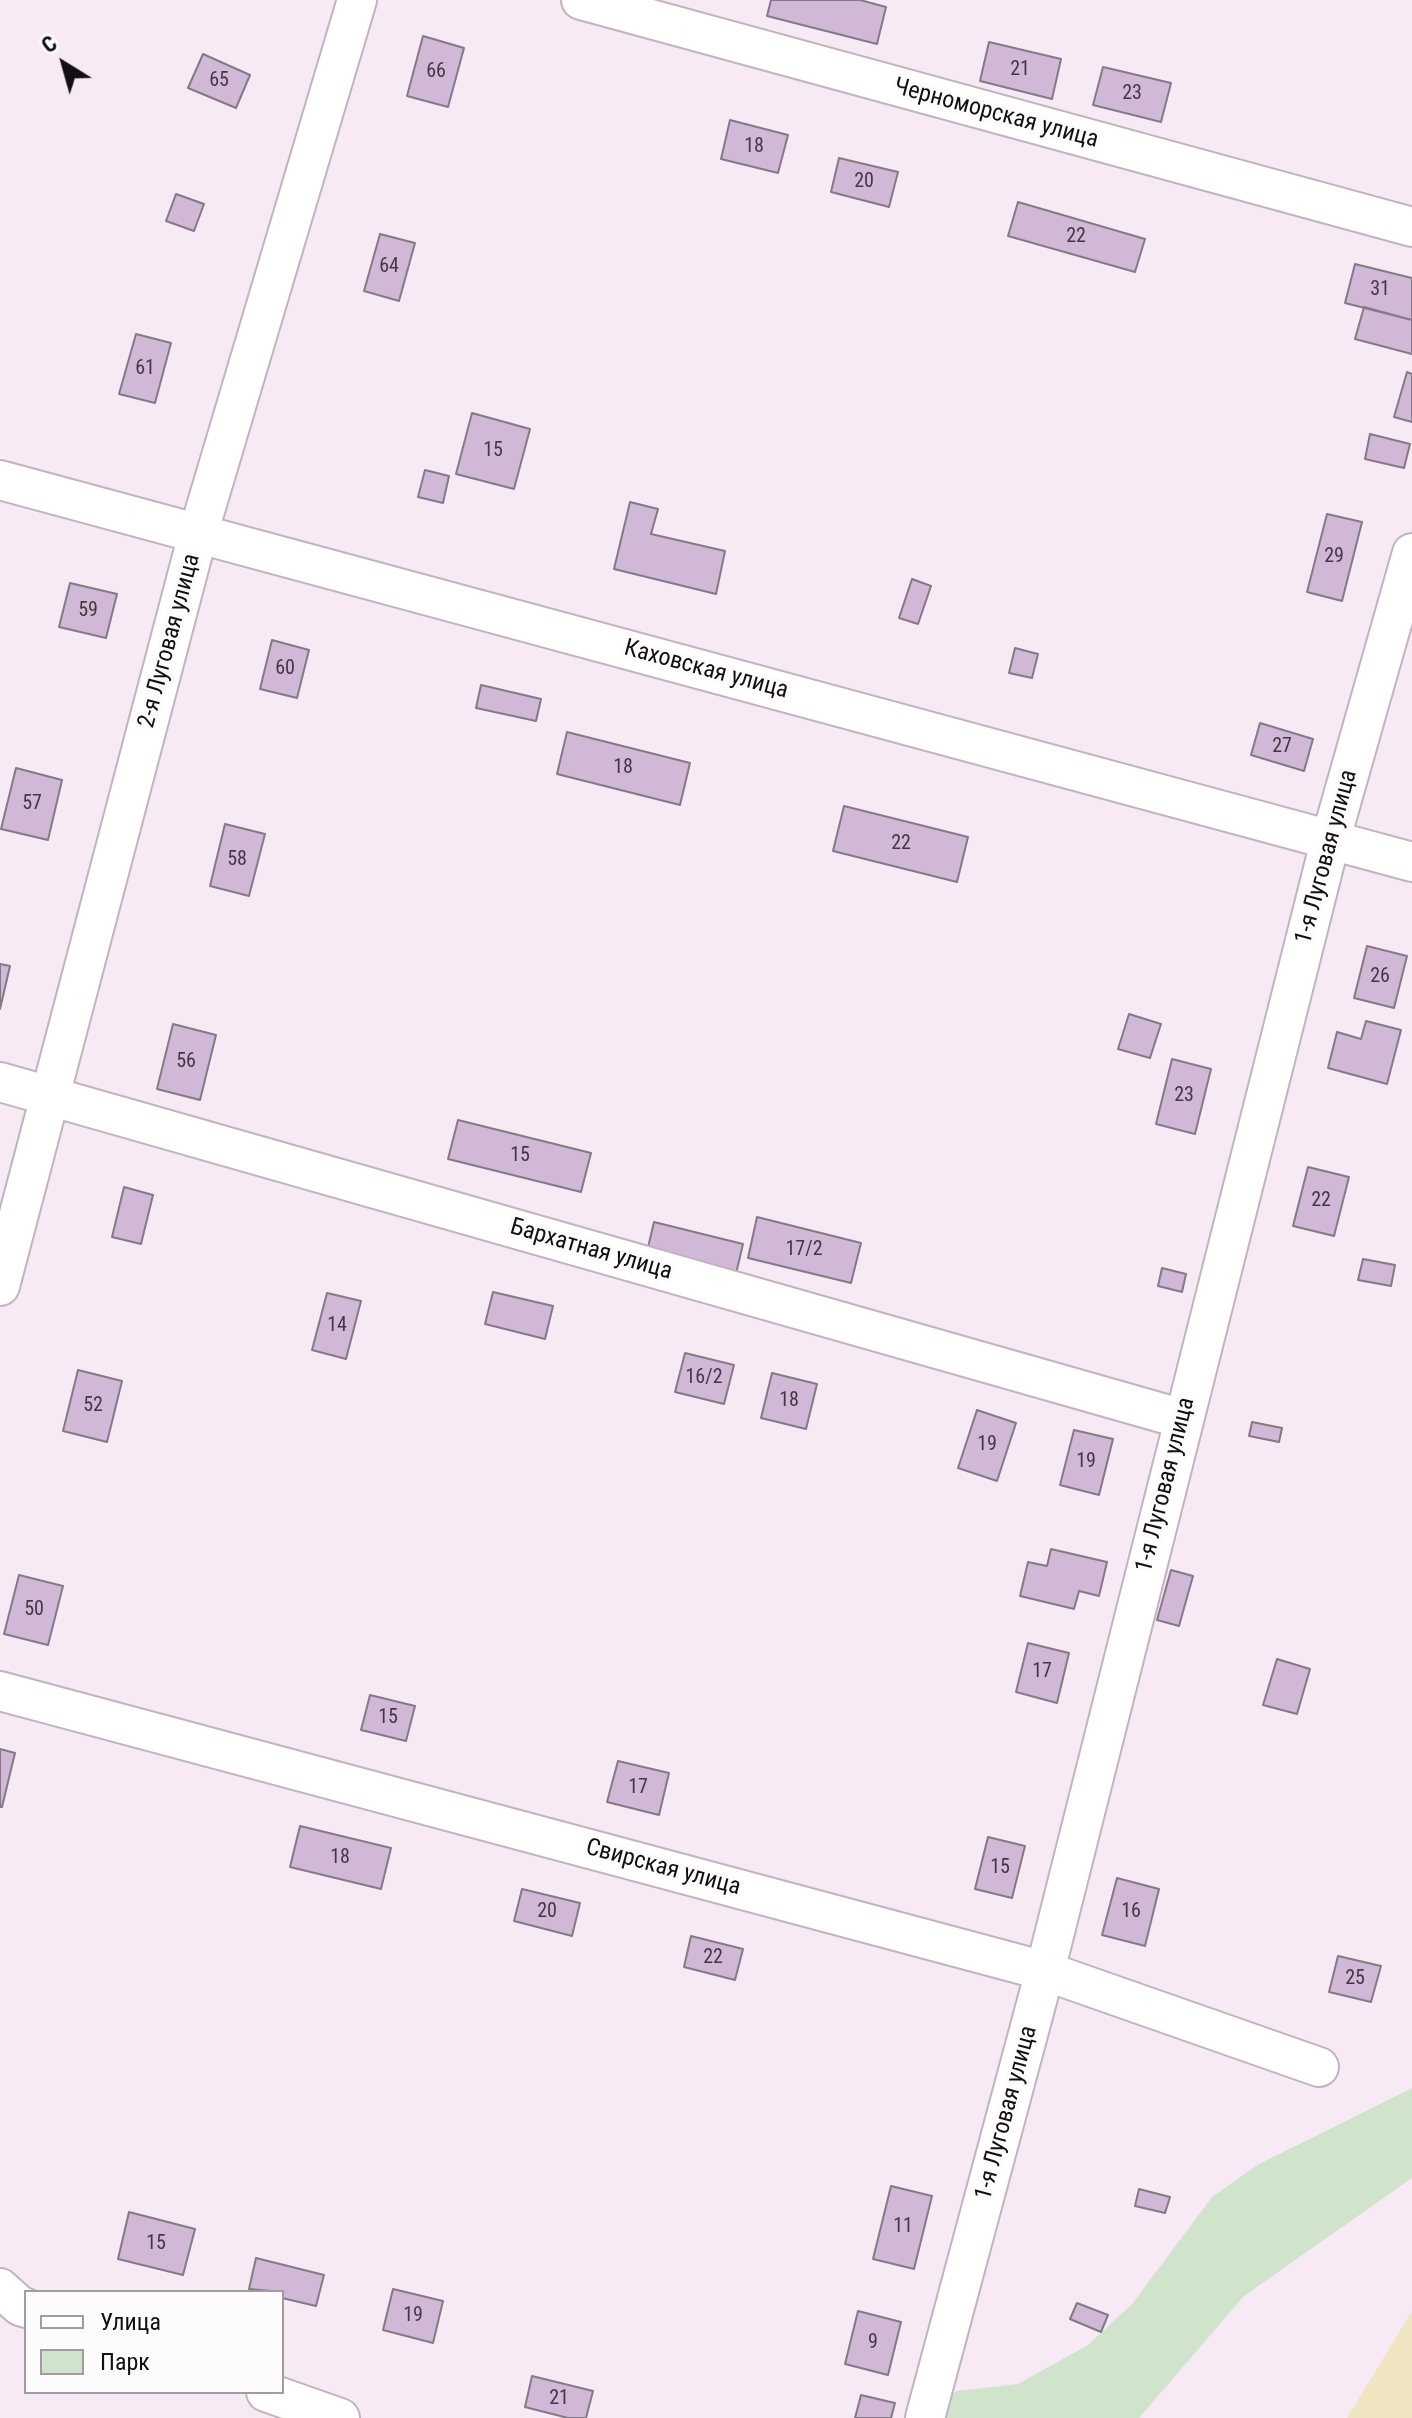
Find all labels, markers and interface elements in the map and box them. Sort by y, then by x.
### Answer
north arrow [24,24,104,104]
text: С [37,31,62,58]
house number: 21 [1010,58,1030,82]
house number: 66 [426,60,446,84]
house number: 65 [209,69,229,93]
street label: Черноморская улица [891,73,1101,155]
house number: 23 [1122,82,1142,106]
house number: 18 [744,135,764,159]
house number: 20 [854,170,874,194]
house number: 22 [1066,225,1086,249]
house number: 64 [379,255,399,279]
house number: 31 [1370,278,1390,302]
house number: 61 [135,357,155,381]
house number: 15 [483,439,503,463]
house number: 29 [1324,545,1344,569]
street label: 2-я Луговая улица [133,551,207,731]
house number: 59 [78,599,98,623]
street label: Каховская улица [621,634,791,706]
house number: 60 [275,657,295,681]
house number: 27 [1272,735,1292,759]
house number: 18 [613,756,633,780]
street label: 1-я Луговая улица [1290,767,1364,947]
house number: 57 [22,792,42,816]
house number: 22 [891,832,911,856]
house number: 58 [227,848,247,872]
house number: 26 [1370,965,1390,989]
house number: 56 [176,1050,196,1074]
house number: 23 [1174,1084,1194,1108]
house number: 15 [510,1144,530,1168]
house number: 22 [1311,1189,1331,1213]
street label: Бархатная улица [507,1213,675,1287]
house number: 17/2 [785,1238,823,1262]
house number: 14 [327,1314,347,1338]
house number: 16/2 [685,1366,723,1390]
house number: 18 [779,1389,799,1413]
house number: 52 [83,1394,103,1418]
street label: 1-я Луговая улица [1130,1395,1202,1575]
house number: 19 [977,1433,997,1457]
house number: 19 [1076,1450,1096,1474]
house number: 50 [24,1598,44,1622]
house number: 17 [1032,1660,1052,1684]
house number: 15 [378,1706,398,1730]
house number: 17 [628,1776,648,1800]
street label: Свирская улица [582,1834,744,1902]
house number: 18 [330,1846,350,1870]
house number: 15 [990,1856,1010,1880]
house number: 20 [537,1900,557,1924]
house number: 16 [1121,1900,1141,1924]
house number: 22 [703,1946,723,1970]
house number: 25 [1345,1967,1365,1991]
street label: 1-я Луговая улица [970,2023,1044,2203]
house number: 11 [893,2215,913,2239]
house number: 15 [146,2232,166,2256]
legend [24,2290,284,2394]
house number: 19 [403,2304,423,2328]
text: Улица [100,2308,161,2336]
house number: 9 [868,2331,878,2355]
text: Парк [100,2348,150,2376]
house number: 21 [549,2387,569,2411]

